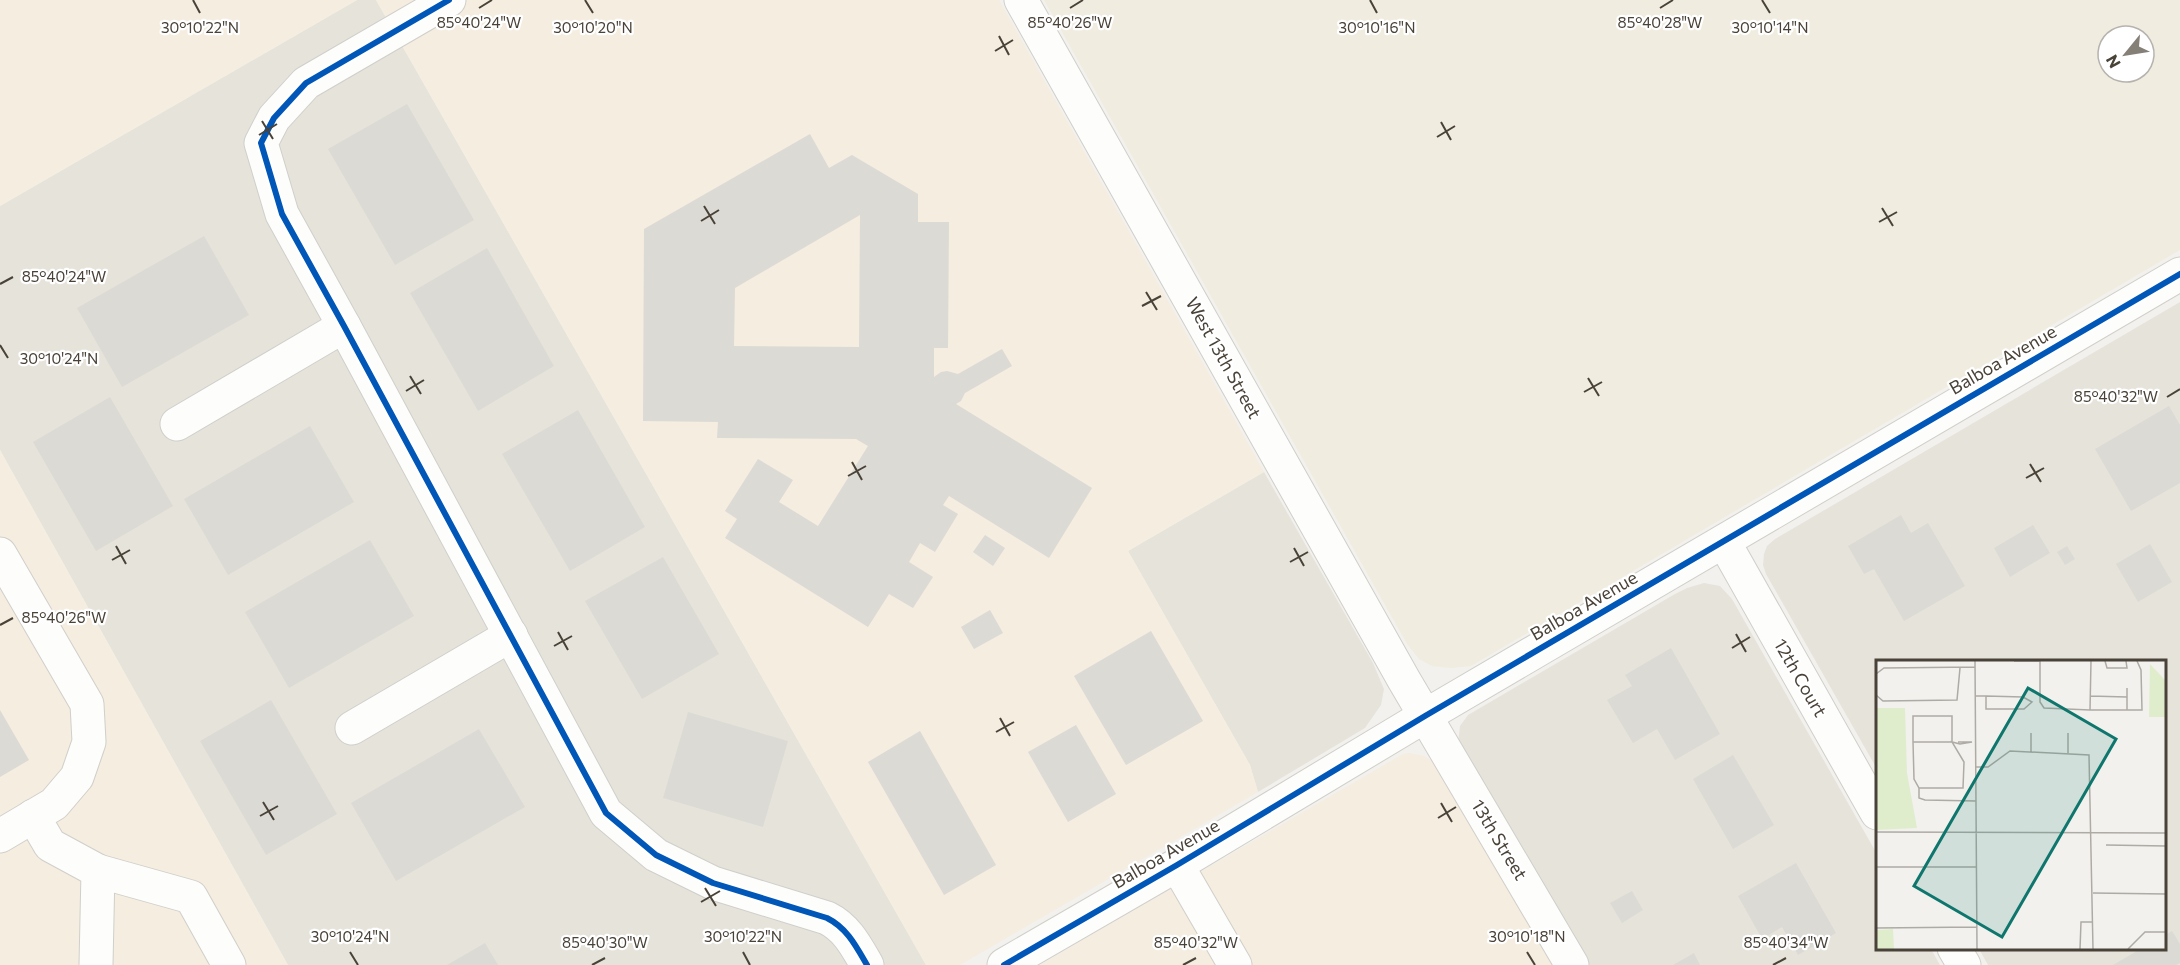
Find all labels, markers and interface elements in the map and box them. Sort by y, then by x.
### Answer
text: 85°40'24"W [437,13,521,31]
text: 85°40'26"W [1028,13,1112,31]
text: 85°40'28"W [1618,13,1702,31]
text: 30°10'22"N [161,18,239,36]
text: 30°10'20"N [553,18,633,36]
text: 30°10'16"N [1338,18,1416,36]
text: 30°10'14"N [1732,18,1808,36]
north arrow [2096,24,2156,84]
text: N [2101,52,2124,72]
text: 85°40'24"W [22,267,106,285]
street label: West 13th Street [1181,293,1266,422]
street label: Balboa Avenue [1945,320,2060,399]
text: 30°10'24"N [20,349,98,367]
text: 85°40'32"W [2074,387,2158,405]
street label: Balboa Avenue [1526,566,1641,645]
text: 85°40'26"W [22,608,106,626]
street label: 12th Court [1770,635,1832,720]
inset map [1876,660,2165,950]
street label: 13th Street [1467,795,1532,884]
street label: Balboa Avenue [1108,814,1223,893]
text: 30°10'24"N [311,927,389,945]
text: 30°10'22"N [704,927,782,945]
text: 30°10'18"N [1488,927,1566,945]
text: 85°40'30"W [562,933,648,951]
text: 85°40'32"W [1154,933,1238,951]
text: 85°40'34"W [1743,933,1829,951]

